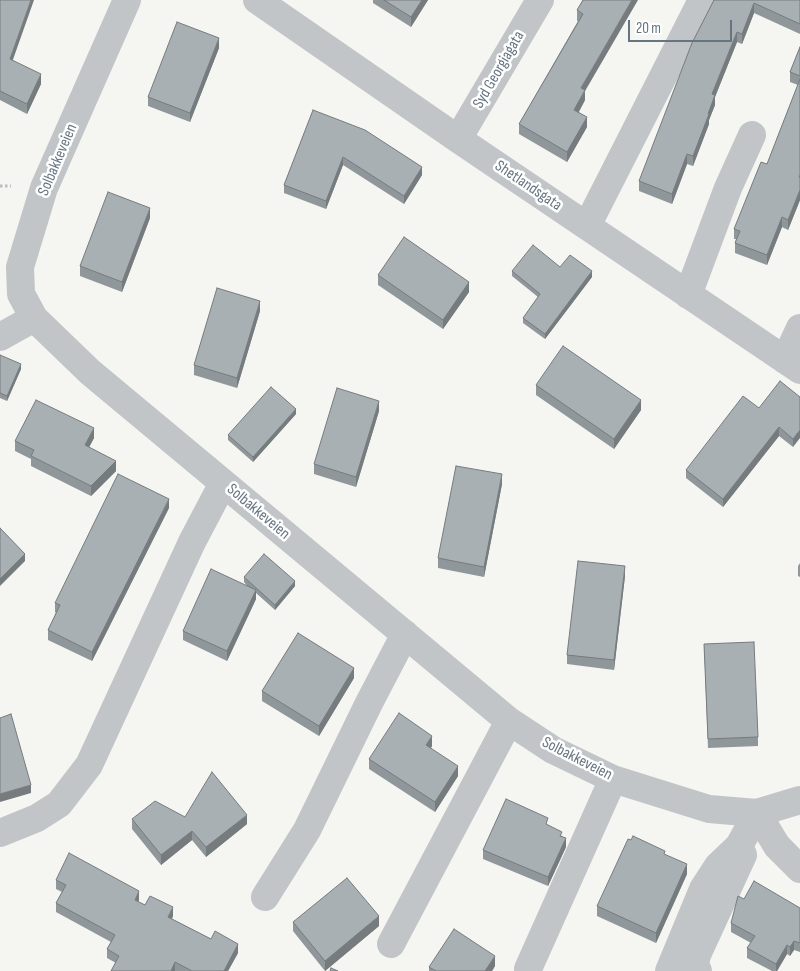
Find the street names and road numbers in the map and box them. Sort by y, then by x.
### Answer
street label: Syd Georgiagata [469,28,529,112]
street label: Solbakkeveien [34,121,82,199]
street label: Shetlandsgata [491,157,565,215]
street label: Solbakkeveien [223,480,293,544]
street label: Solbakkeveien [539,733,615,785]

